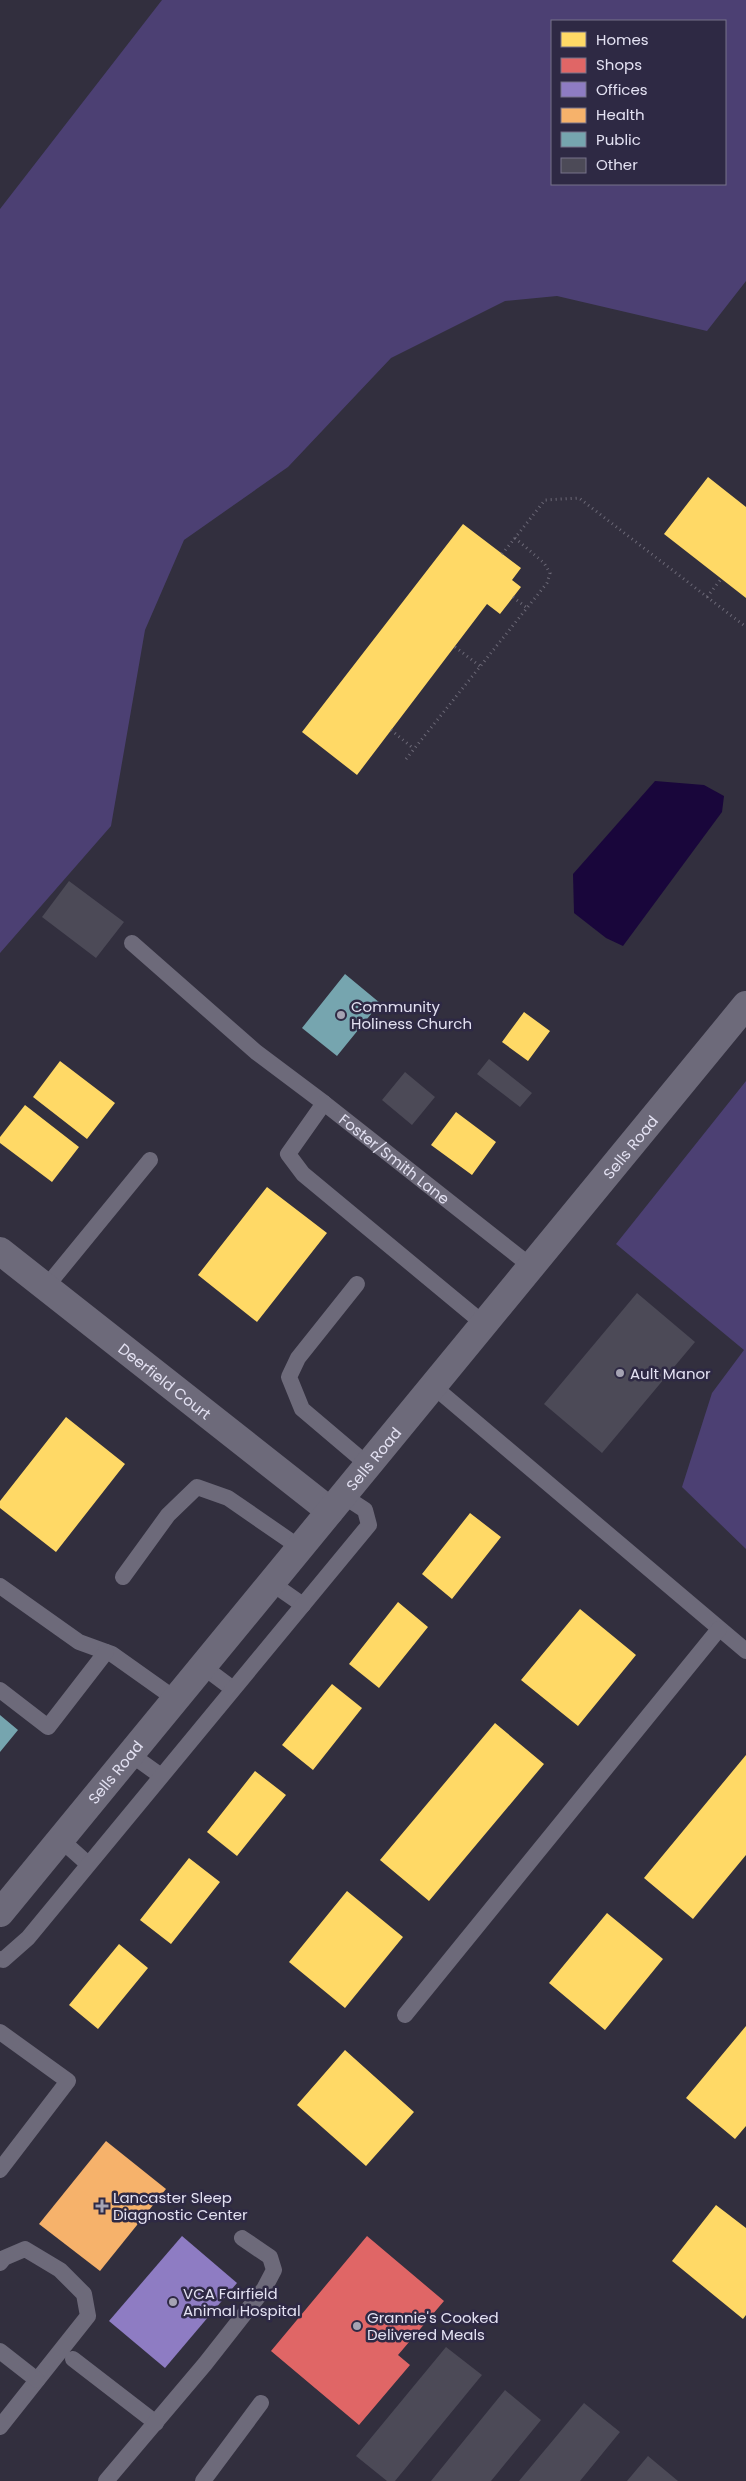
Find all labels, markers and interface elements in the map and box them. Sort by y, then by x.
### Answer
legend [551,20,726,185]
text: Homes [596,29,649,50]
text: Shops [596,54,642,75]
text: Offices [596,79,648,100]
text: Health [596,104,645,125]
text: Public [596,129,641,150]
text: Other [596,154,638,175]
place label: Community Holiness Church [351,996,472,1034]
marker: Community Holiness Church [335,1009,347,1021]
street label: Foster/Smith Lane [335,1109,454,1209]
street label: Sells Road [598,1111,663,1183]
street label: Deerfield Court [114,1338,216,1424]
place label: Ault Manor [630,1363,711,1384]
marker: Ault Manor [614,1367,626,1379]
street label: Sells Road [341,1423,406,1495]
street label: Sells Road [83,1736,147,1808]
place label: Lancaster Sleep Diagnostic Center [113,2187,248,2225]
marker: Lancaster Sleep Diagnostic Center [95,2199,109,2213]
place label: VCA Fairfield Animal Hospital [183,2283,301,2321]
marker: VCA Fairfield Animal Hospital [167,2296,179,2308]
place label: Grannie's Cooked Delivered Meals [367,2307,499,2345]
marker: Grannie's Cooked Delivered Meals [351,2320,363,2332]

